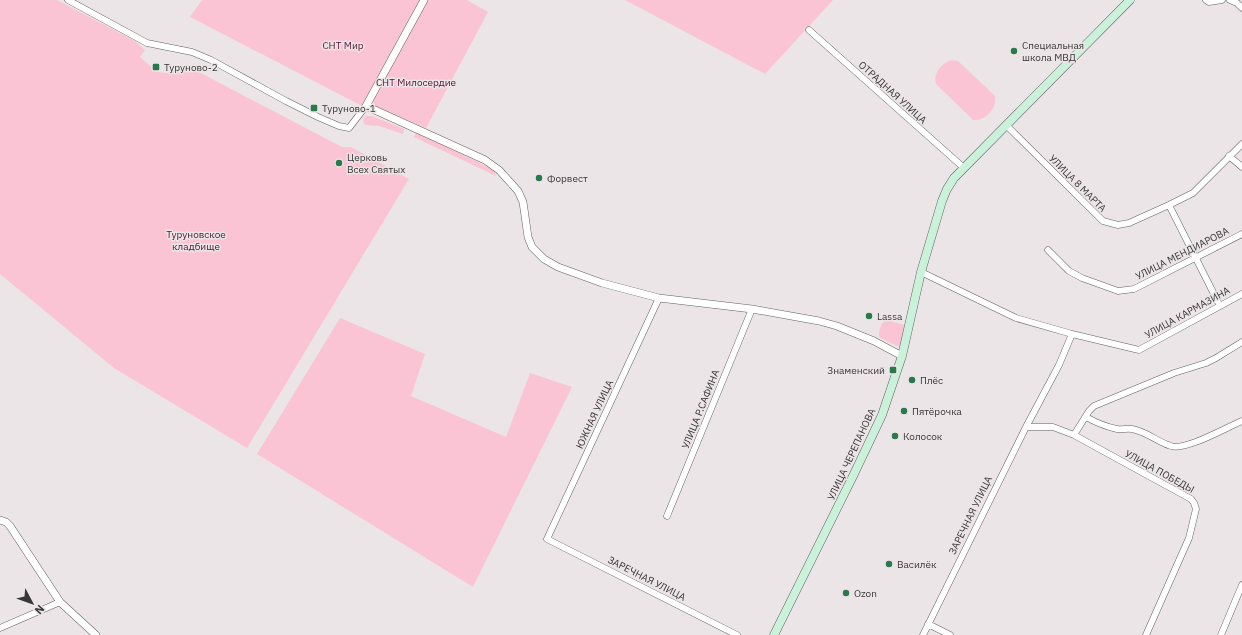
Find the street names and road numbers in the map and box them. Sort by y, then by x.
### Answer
street label: ОТРАДНАЯ УЛИЦА [856,58,930,127]
street label: УЛИЦА 8 МАРТА [1046,152,1109,215]
street label: УЛИЦА МЕНДИАРОВА [1133,224,1232,283]
street label: УЛИЦА КАРМАЗИНА [1142,283,1233,341]
street label: УЛИЦА Р.САФИНА [679,367,722,451]
street label: ЮЖНАЯ УЛИЦА [573,377,616,451]
street label: УЛИЦА ЧЕРЕПАНОВА [824,406,879,502]
street label: УЛИЦА ПОБЕДЫ [1123,447,1197,496]
street label: ЗАРЕЧНАЯ УЛИЦА [946,473,995,557]
street label: ЗАРЕЧНАЯ УЛИЦА [606,553,689,604]

